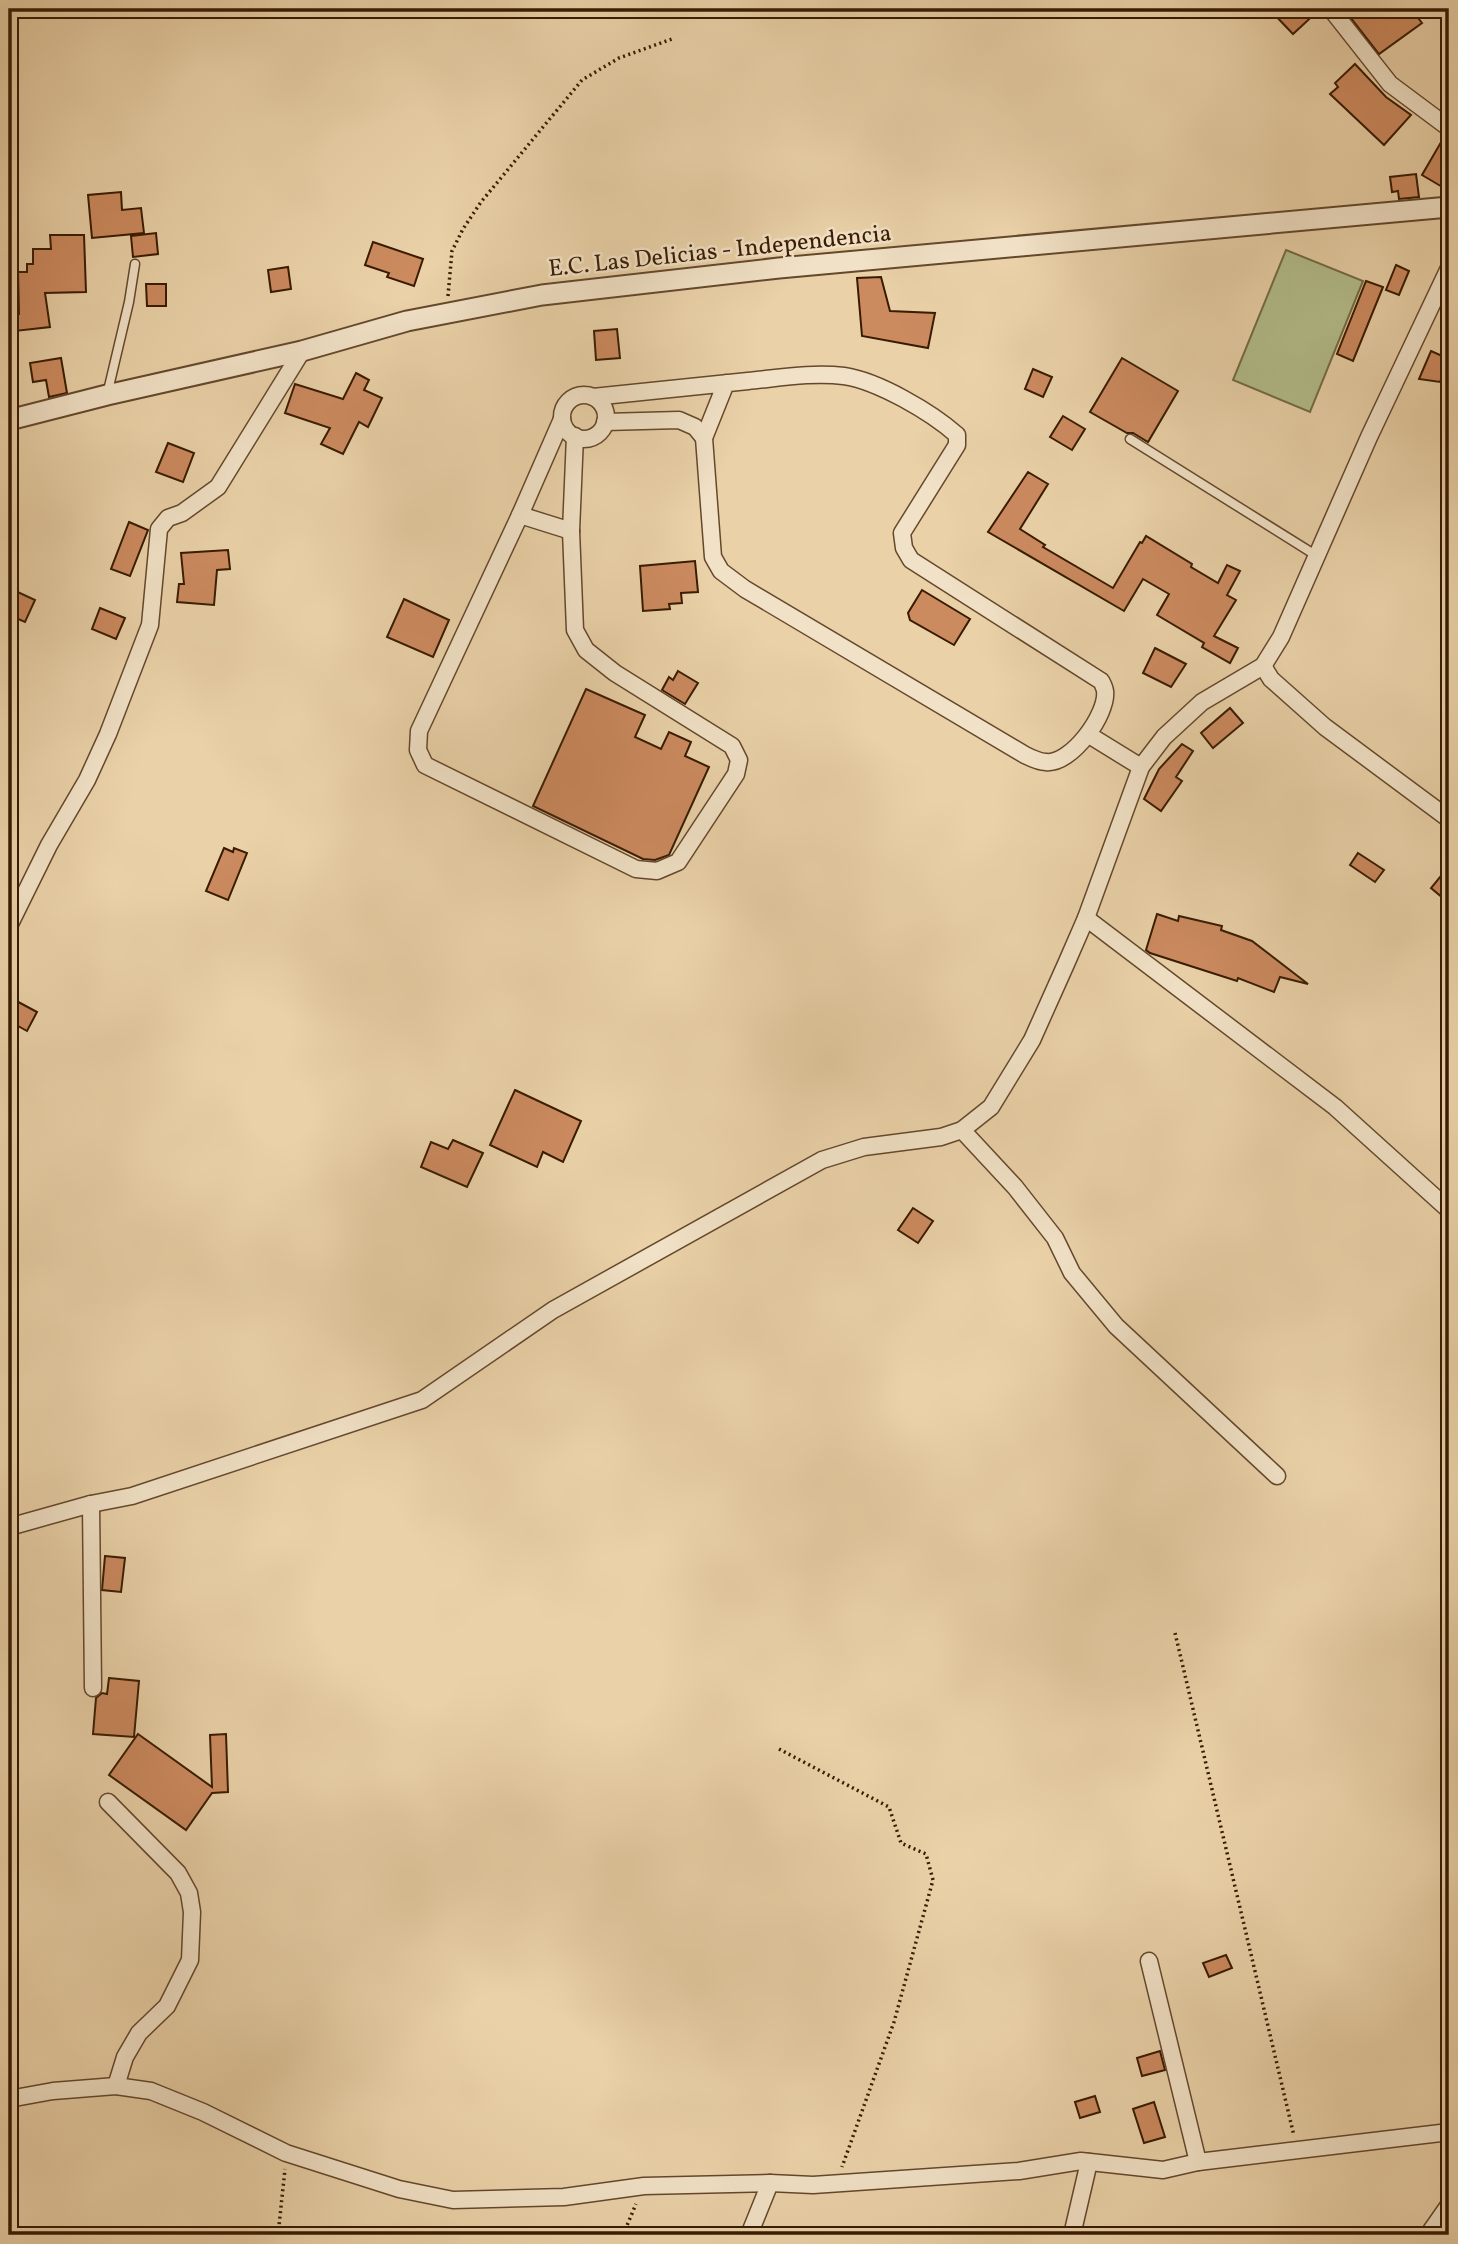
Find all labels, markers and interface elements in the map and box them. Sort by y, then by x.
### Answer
street label: E.C. Las Delicias - Independencia [547,217,893,287]

